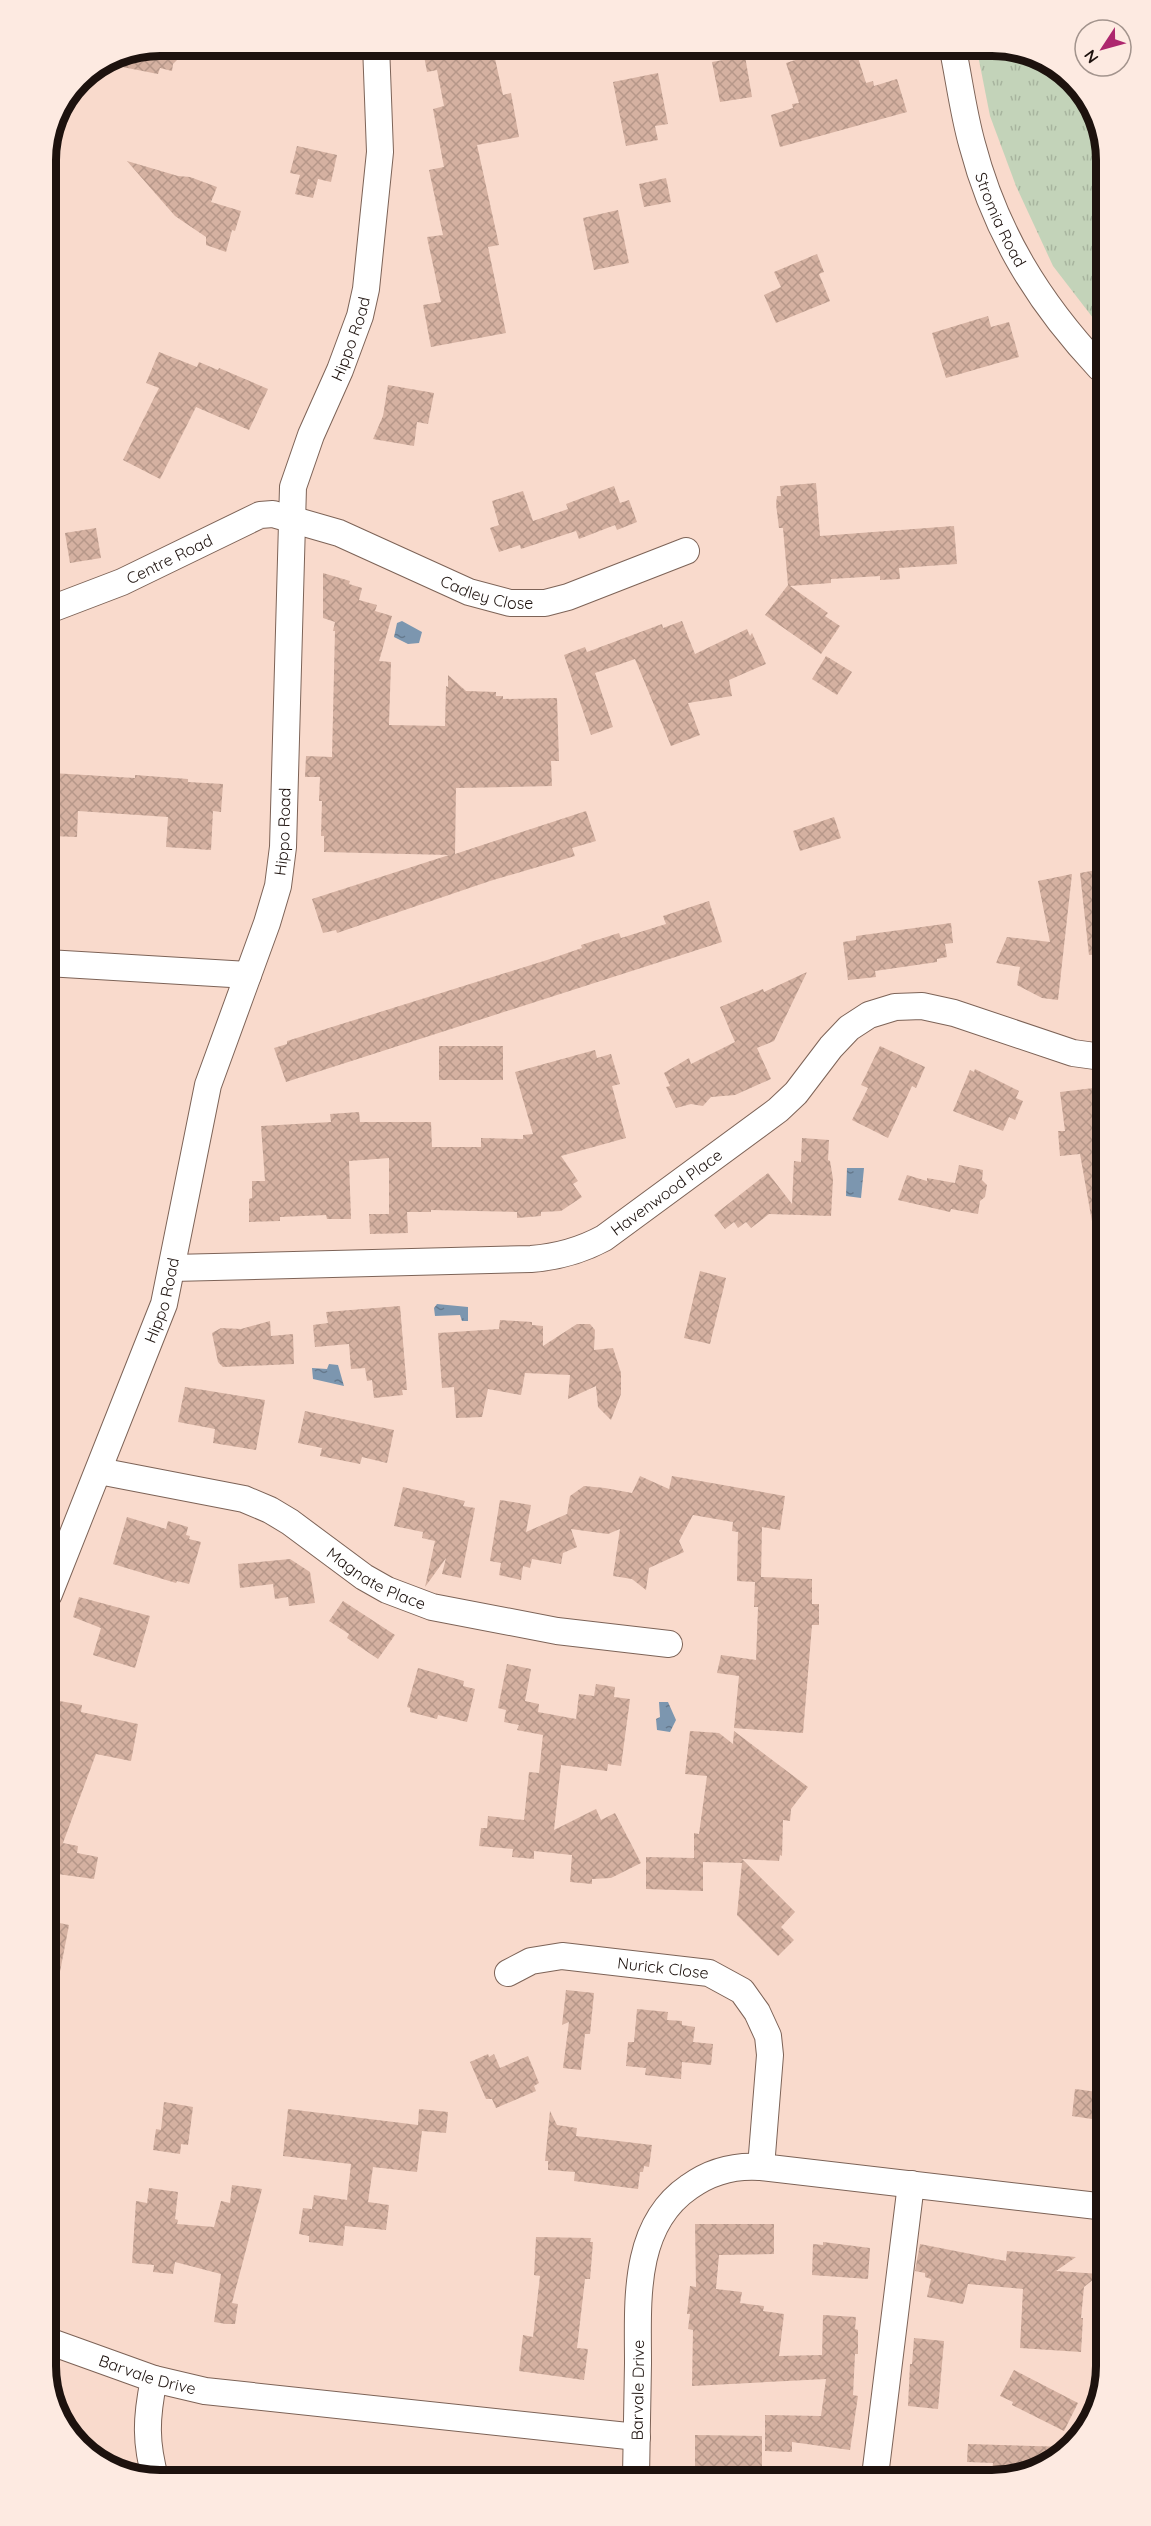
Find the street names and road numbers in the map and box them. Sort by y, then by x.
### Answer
street label: Stromia Road [971,170,1031,271]
street label: Hippo Road [326,295,374,384]
street label: Centre Road [123,530,216,588]
street label: Cadley Close [437,570,533,613]
street label: Hippo Road [269,787,295,877]
street label: Havenwood Place [607,1145,726,1240]
street label: Hippo Road [140,1256,183,1346]
street label: Magnate Place [323,1543,429,1614]
street label: Nurick Close [616,1952,710,1983]
street label: Barvale Drive [627,2340,648,2441]
street label: Barvale Drive [96,2350,198,2399]

